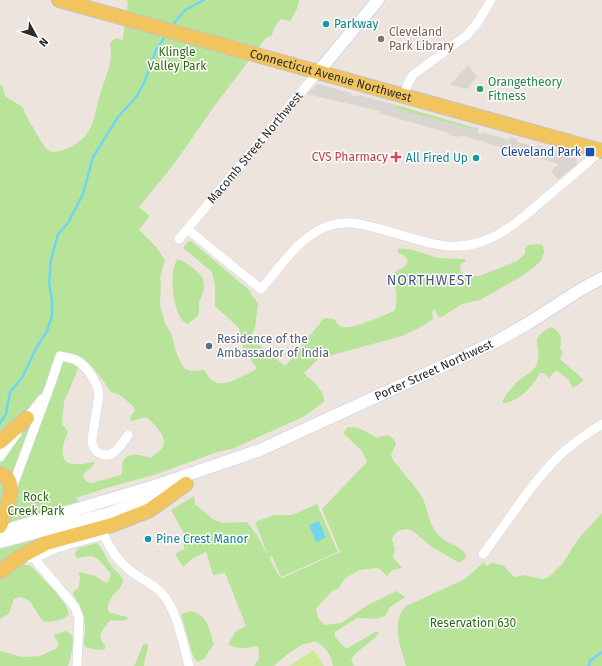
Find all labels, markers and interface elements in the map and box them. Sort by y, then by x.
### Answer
north arrow [16,16,56,56]
place label: Parkway [334,17,378,31]
marker: Parkway [321,19,331,29]
place label: Cleveland Park Library [389,25,454,53]
marker: Cleveland Park Library [376,34,386,44]
text: N [36,35,51,49]
park label: Klingle Valley Park [148,45,207,73]
street label: Connecticut Avenue Northwest [248,46,414,105]
place label: Orangetheory Fitness [488,75,562,103]
marker: Orangetheory Fitness [475,84,485,94]
street label: Macomb Street Northwest [205,88,306,206]
place label: Cleveland Park [501,145,582,159]
marker: Cleveland Park [584,146,596,158]
place label: CVS Pharmacy [312,150,388,164]
place label: All Fired Up [406,151,468,165]
marker: CVS Pharmacy [391,152,401,162]
marker: All Fired Up [471,153,481,163]
district label: NORTHWEST [387,272,473,289]
place label: Residence of the Ambassador of India [217,332,329,360]
street label: Porter Street Northwest [372,336,496,403]
marker: Residence of the Ambassador of India [204,341,214,351]
park label: Rock Creek Park [8,490,65,518]
place label: Pine Crest Manor [156,532,248,546]
marker: Pine Crest Manor [143,534,153,544]
park label: Reservation 630 [430,616,517,630]

